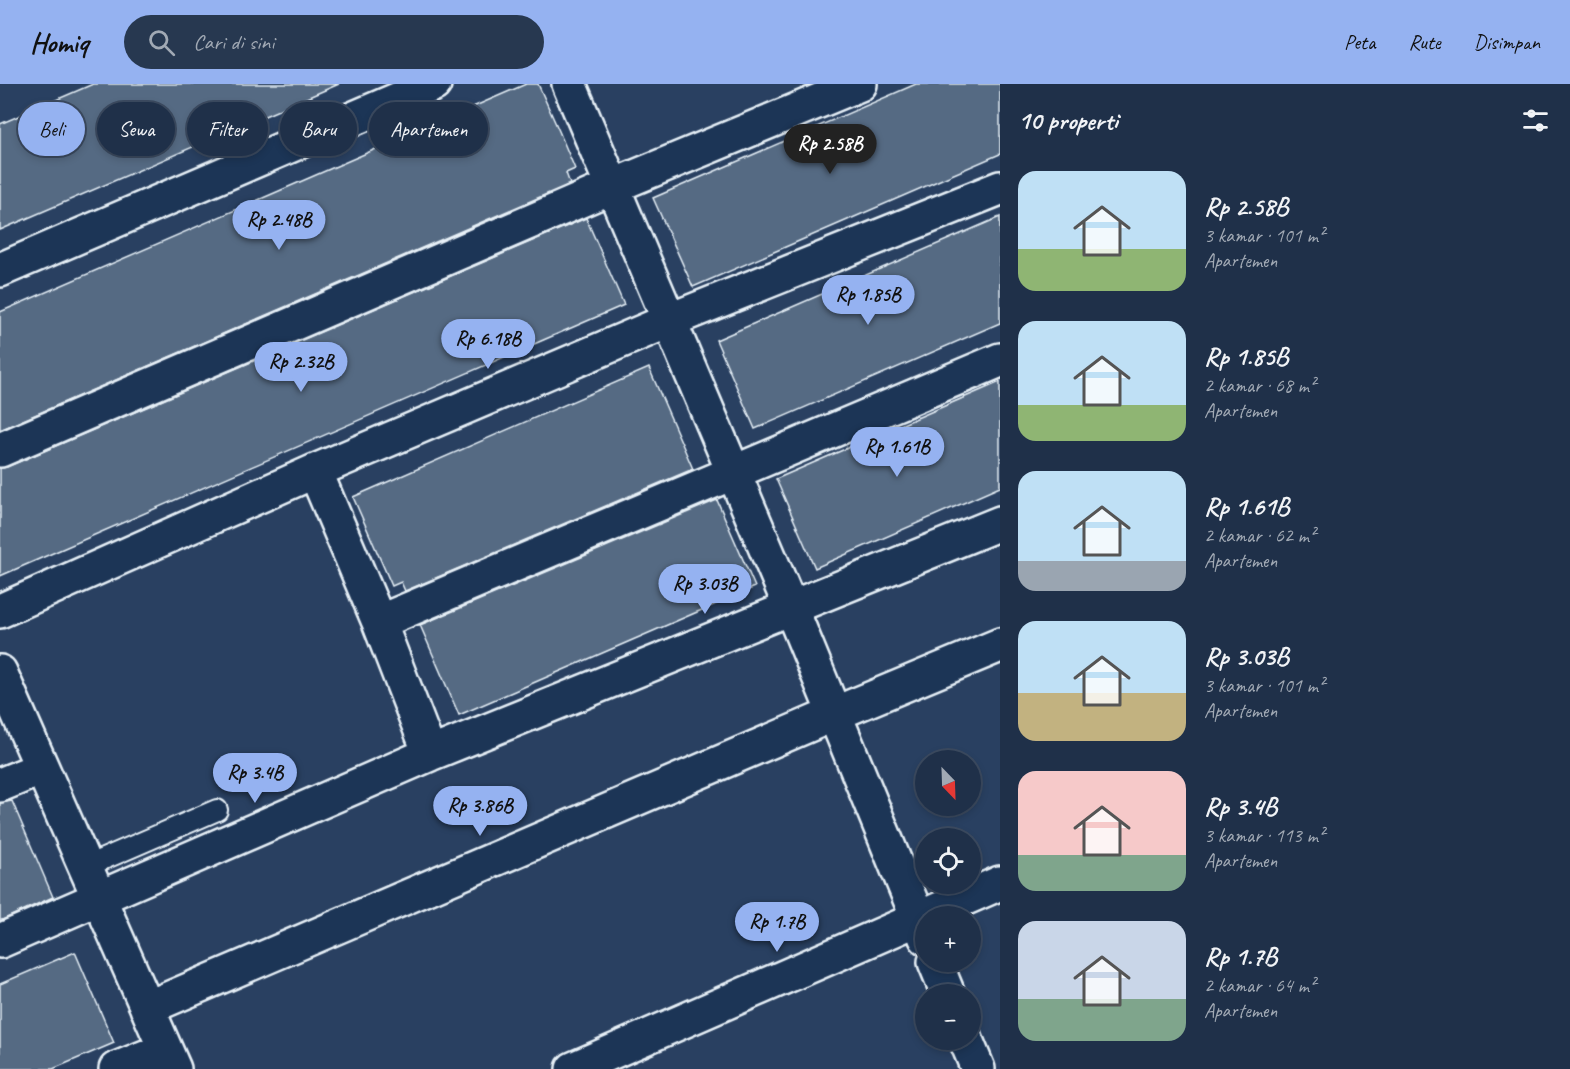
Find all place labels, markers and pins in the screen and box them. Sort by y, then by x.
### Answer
pin: Rp 2.58B [768,124,892,175]
pin: Rp 2.48B [217,200,341,251]
pin: Rp 1.85B [806,275,930,326]
pin: Rp 6.18B [426,319,550,370]
pin: Rp 2.32B [239,342,363,393]
pin: Rp 1.61B [835,427,959,478]
pin: Rp 3.03B [643,564,767,615]
pin: Rp 3.4B [200,753,310,804]
pin: Rp 3.86B [418,786,542,837]
pin: Rp 1.7B [722,902,832,953]

